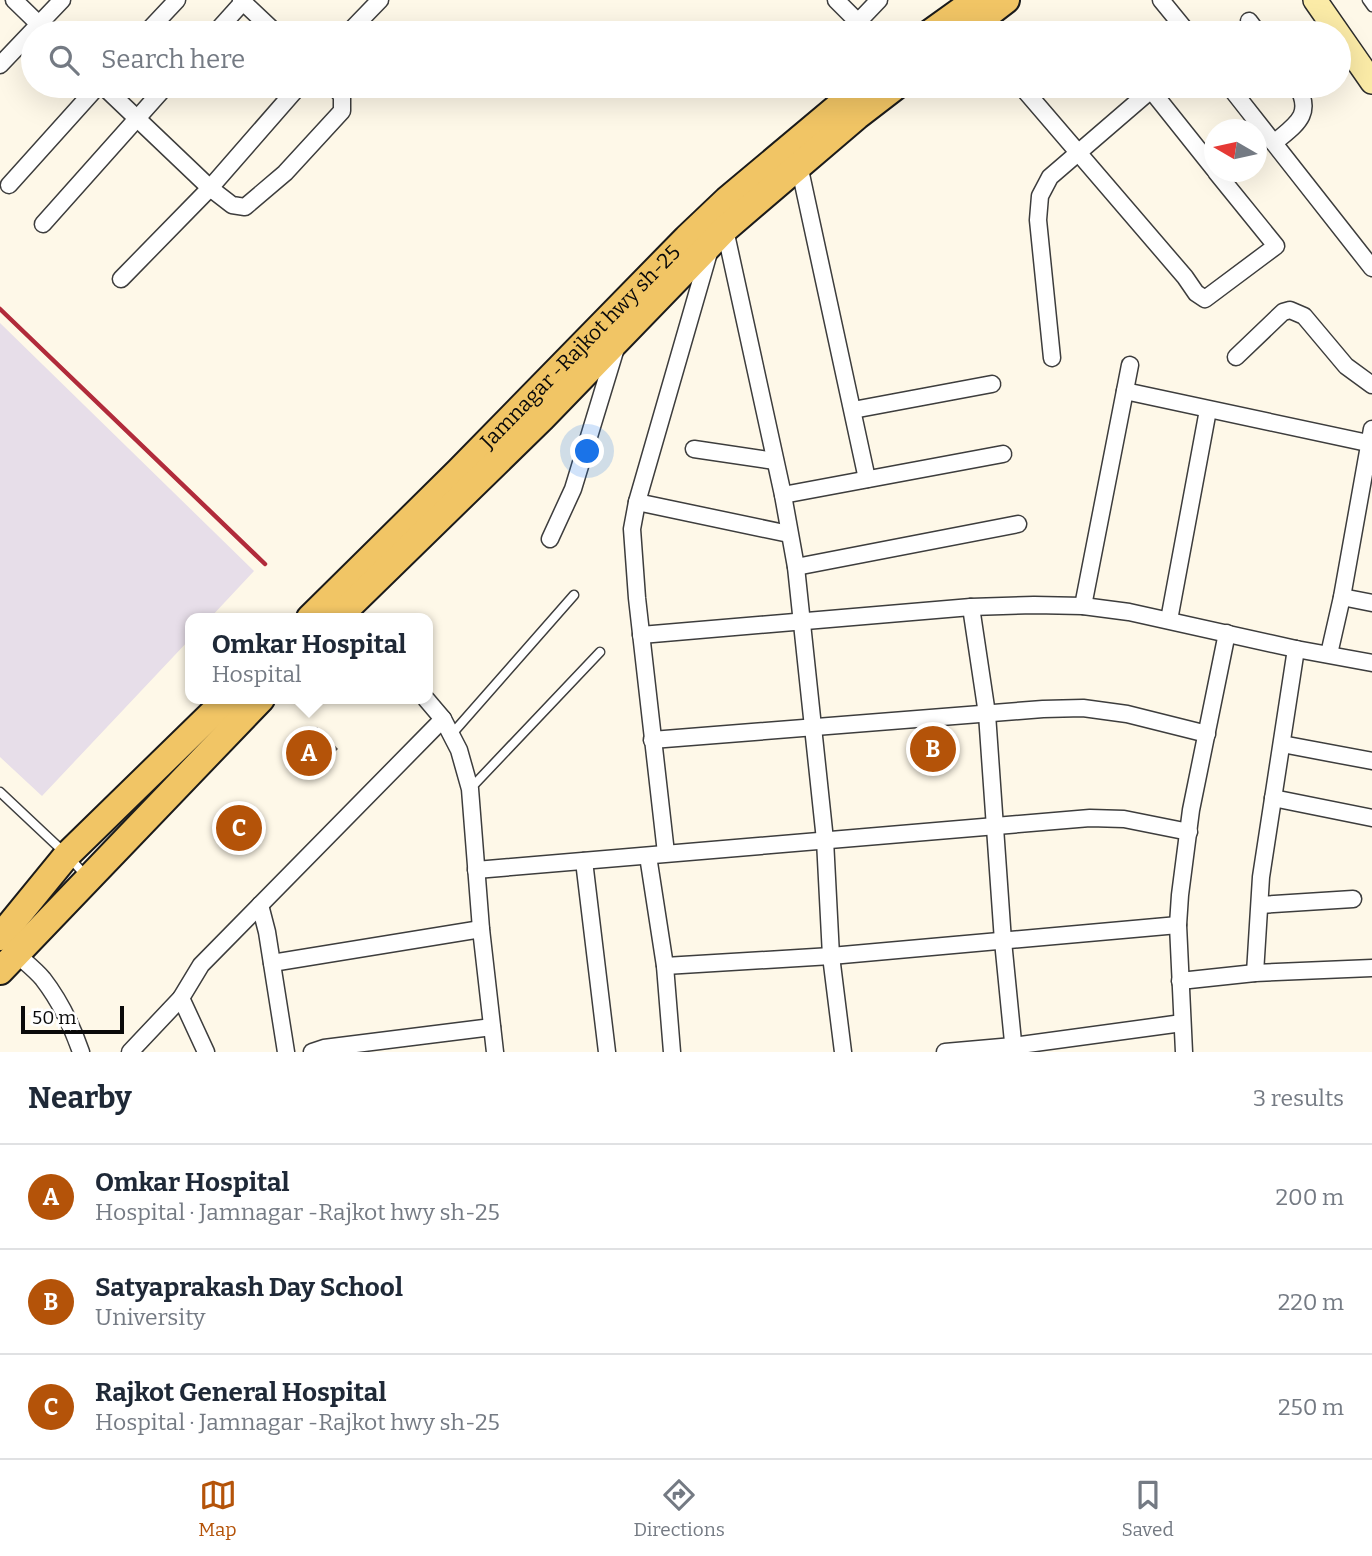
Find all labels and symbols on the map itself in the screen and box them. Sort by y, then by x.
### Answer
north arrow [1204,119,1267,182]
street label: Jamnagar -Rajkot hwy sh-25 [474,240,686,455]
your location [570,434,604,468]
pin: B [910,723,956,775]
pin: A [286,727,332,779]
pin: C [216,802,262,854]
scale bar [21,1003,124,1035]

